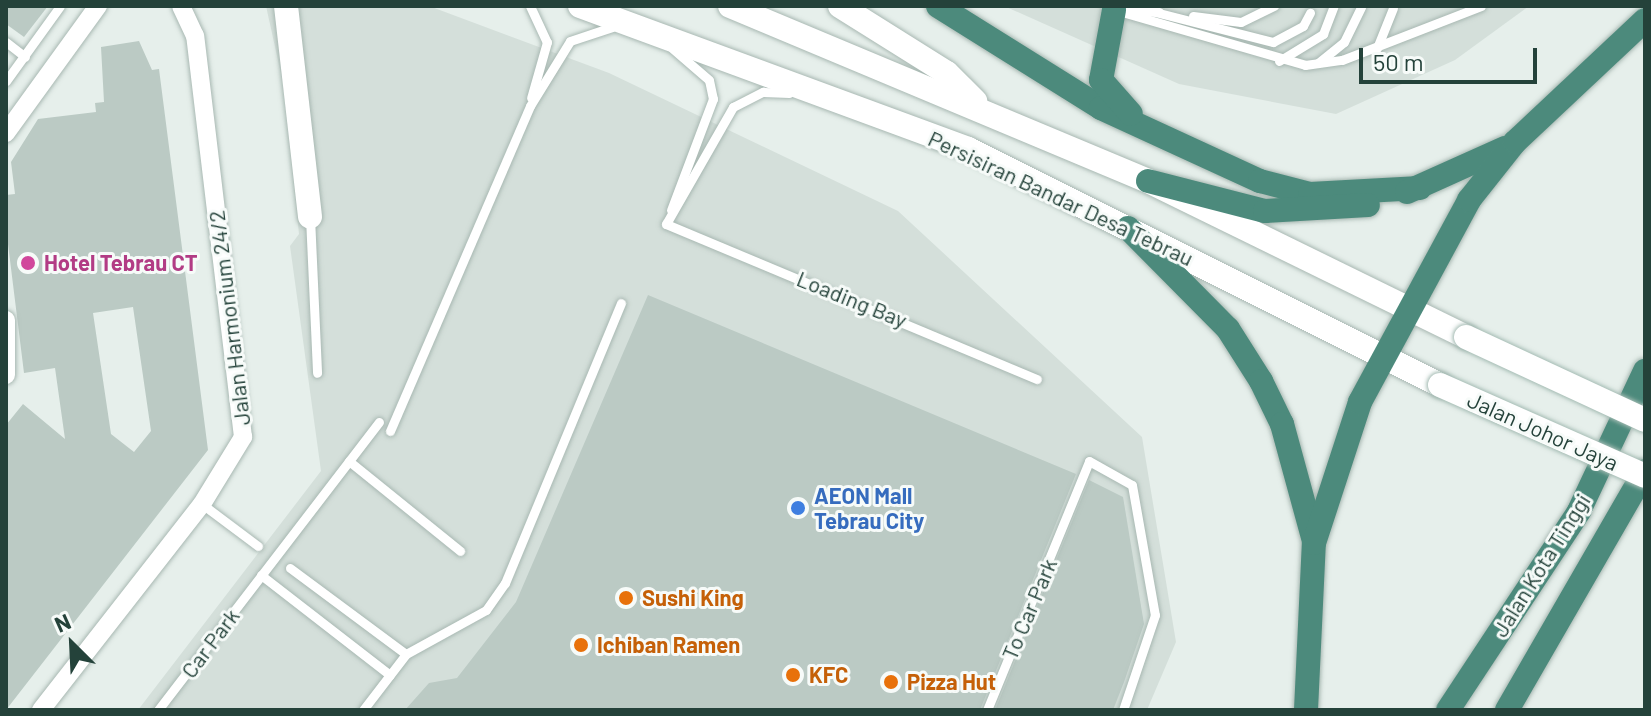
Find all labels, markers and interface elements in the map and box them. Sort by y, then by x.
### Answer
scale bar [1363,32,1541,82]
text: 50 m [1373,47,1424,76]
street label: Persisiran Bandar Desa Tebrau [924,125,1198,271]
street label: Jalan Harmonium 24/2 [203,209,255,427]
place label: Hotel Tebrau CT [44,250,198,276]
marker: Hotel Tebrau CT [19,254,37,272]
street label: Loading Bay [793,265,911,333]
street label: Jalan Johor Jaya [1464,386,1622,476]
place label: AEON Mall Tebrau City [814,482,924,534]
street label: Jalan Kota Tinggi [1486,488,1596,642]
marker: AEON Mall Tebrau City [789,499,807,517]
street label: To Car Park [996,554,1062,664]
place label: Sushi King [642,585,744,611]
marker: Sushi King [617,589,635,607]
street label: Car Park [175,603,245,683]
north arrow [32,604,112,684]
text: N [50,607,74,637]
place label: Ichiban Ramen [597,632,740,658]
marker: Ichiban Ramen [572,636,590,654]
place label: KFC [809,662,848,688]
marker: KFC [784,666,802,684]
place label: Pizza Hut [907,669,996,695]
marker: Pizza Hut [882,673,900,691]

